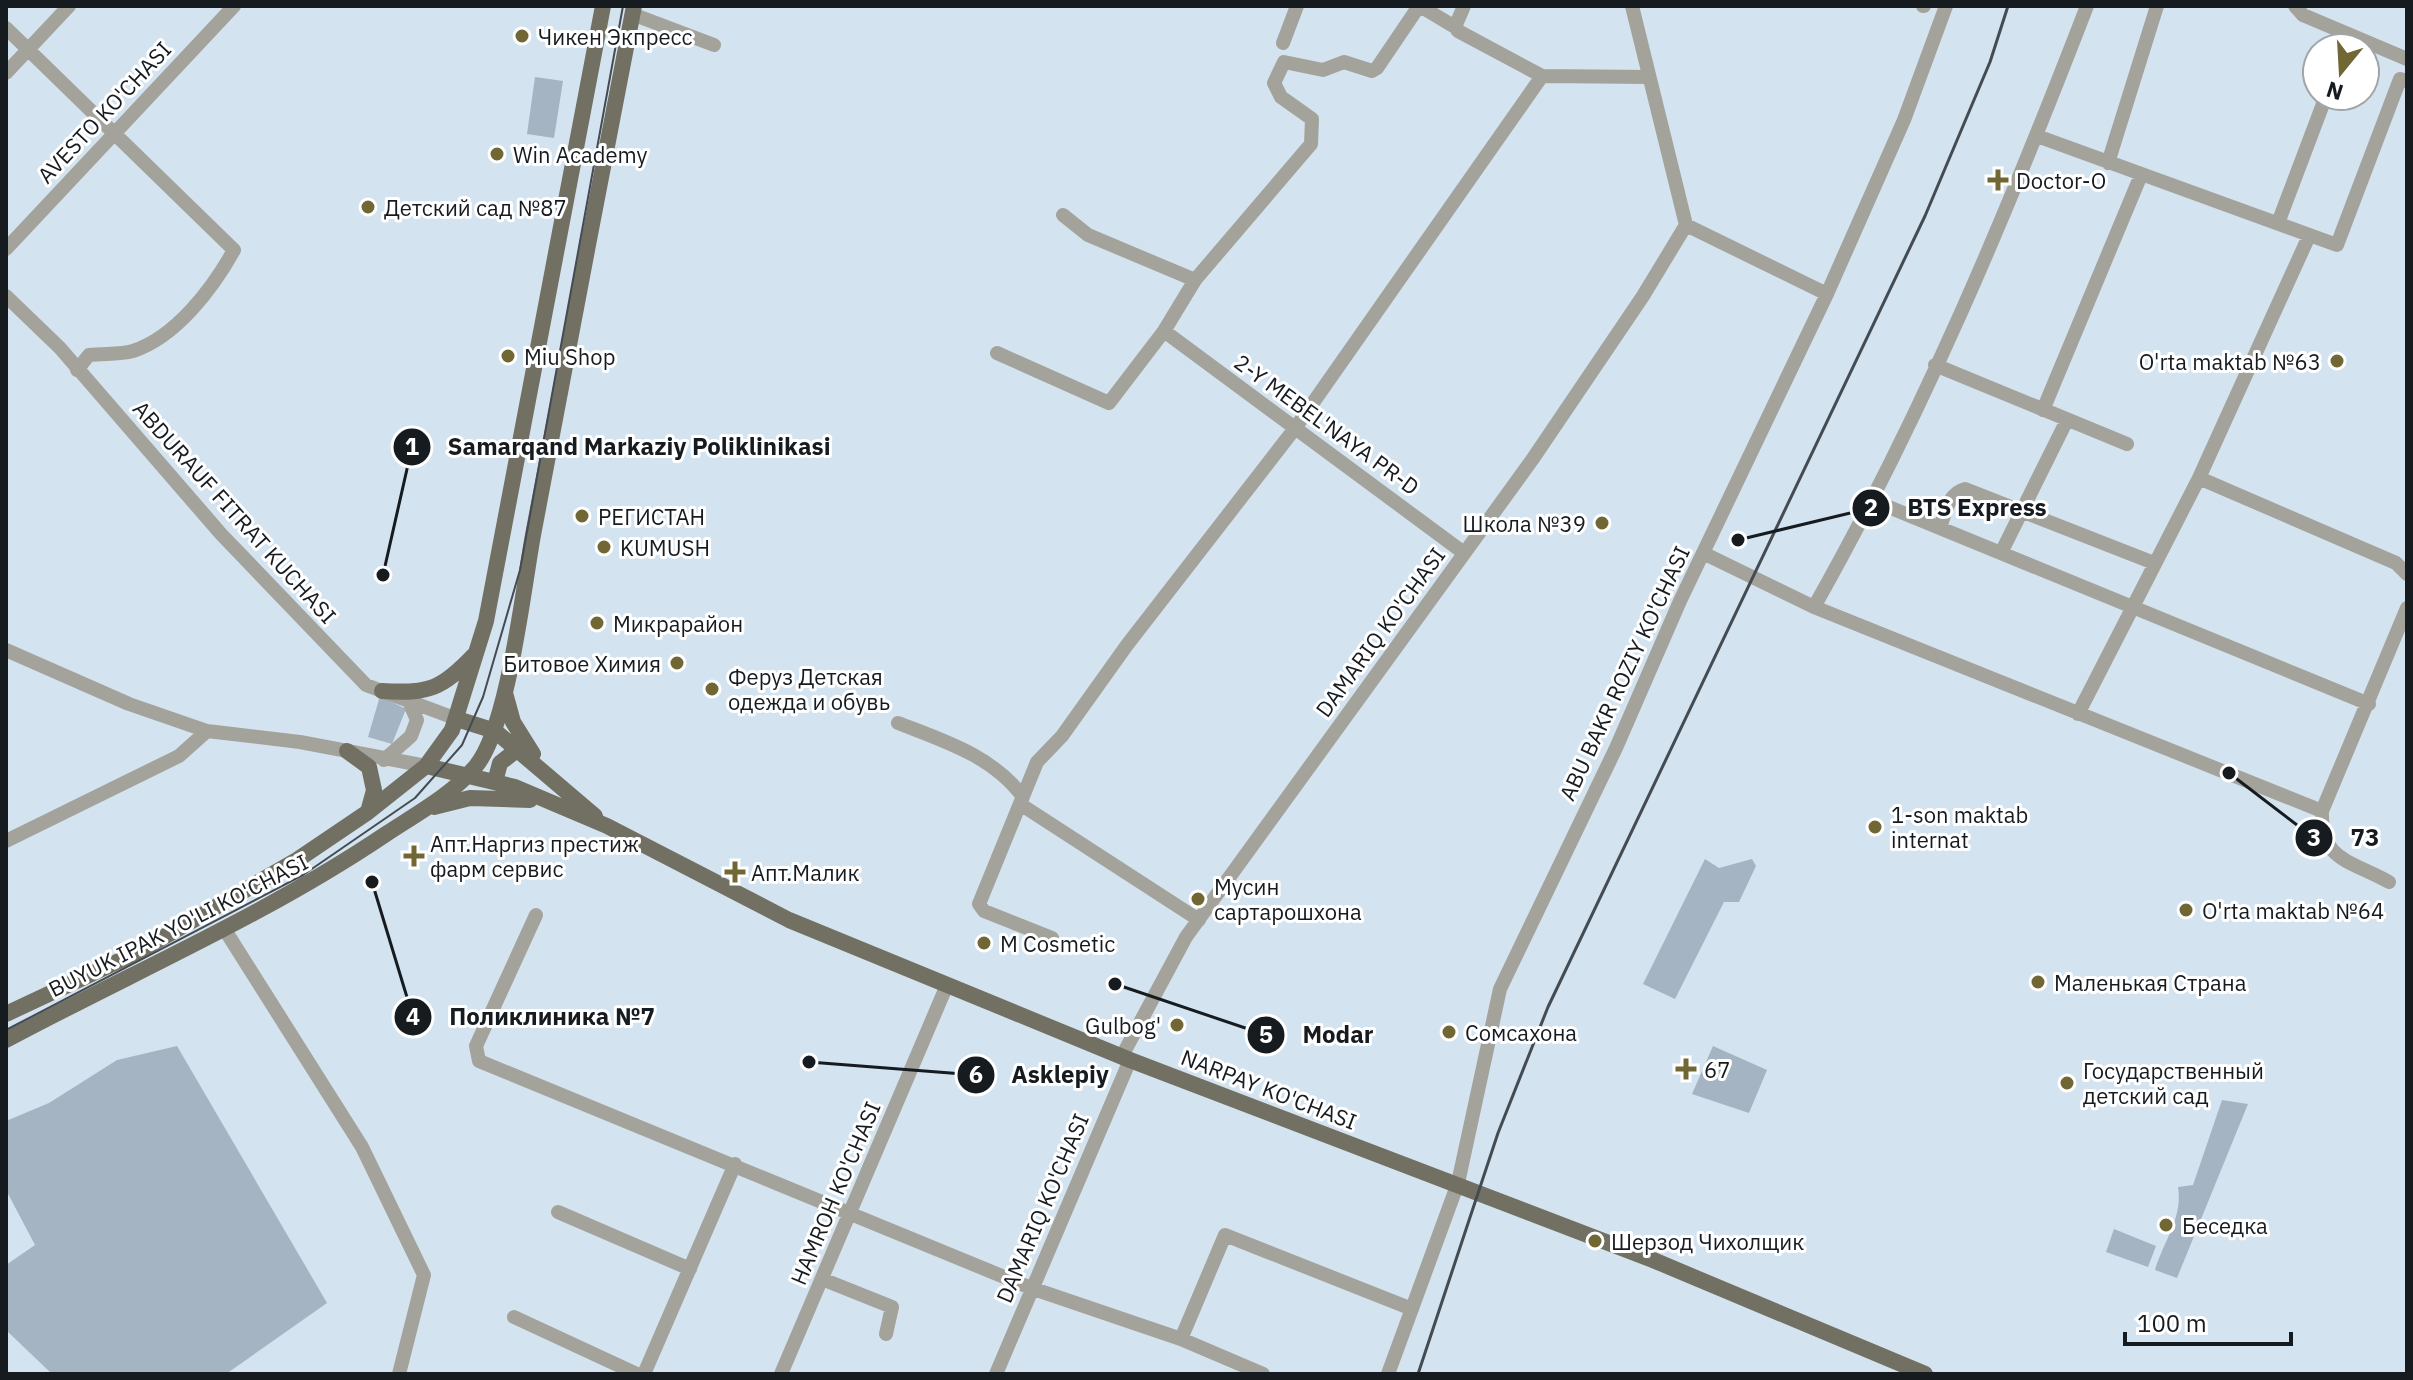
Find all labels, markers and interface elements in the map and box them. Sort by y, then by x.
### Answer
place label: Чикен Экпресс [538,22,693,51]
marker: Чикен Экпресс [513,27,531,45]
north arrow [2301,32,2381,112]
street label: AVESTO KO'CHASI [31,35,177,189]
text: N [2323,75,2347,108]
place label: Win Academy [513,140,648,169]
marker: Win Academy [488,145,506,163]
place label: Doctor-O [2016,166,2106,195]
marker: Doctor-O [1987,169,2009,191]
place label: Детский сад №87 [384,193,567,222]
marker: Детский сад №87 [359,198,377,216]
place label: Miu Shop [524,342,615,371]
marker: Miu Shop [499,347,517,365]
street label: 2-Y MEBEL'NAYA PR-D [1229,347,1425,501]
place label: O'rta maktab №63 [2139,347,2321,376]
marker: O'rta maktab №63 [2328,352,2346,370]
street label: ABDURAUF FITRAT KUCHASI [127,394,343,630]
callout: Samarqand Markaziy Poliklinikasi [392,423,847,471]
text: 1 [405,430,419,462]
text: Samarqand Markaziy Poliklinikasi [448,430,831,462]
callout: BTS Express [1851,484,2063,532]
text: 2 [1864,491,1878,523]
text: BTS Express [1907,491,2047,523]
place label: РЕГИСТАН [598,502,705,531]
marker: РЕГИСТАН [573,507,591,525]
place label: Школа №39 [1463,509,1586,538]
marker: Школа №39 [1593,514,1611,532]
place label: KUMUSH [620,533,710,562]
marker: KUMUSH [595,538,613,556]
street label: DAMARIQ KO'CHASI [1309,541,1451,723]
street label: ABU BAKR ROZIY KO'CHASI [1552,541,1696,805]
place label: Микрарайон [613,609,743,638]
marker: Микрарайон [588,614,606,632]
place label: Битовое Химия [503,649,661,678]
marker: Битовое Химия [668,654,686,672]
place label: Феруз Детская одежда и обувь [728,662,890,716]
marker: Феруз Детская одежда и обувь [703,680,721,698]
place label: 1-son maktab internat [1891,800,2028,854]
callout: 73 [2294,814,2395,862]
marker: 1-son maktab internat [1866,818,1884,836]
text: 3 [2307,821,2321,853]
text: 73 [2351,821,2379,853]
place label: Апт.Наргиз престиж фарм сервис [430,829,639,883]
street label: BUYUK IPAK YO'LI KO'CHASI [43,847,313,1003]
marker: Апт.Наргиз престиж фарм сервис [405,847,423,865]
place label: Апт.Малик [751,858,860,887]
marker: Апт.Малик [726,863,744,881]
place label: Мусин сартарошхона [1214,872,1362,926]
marker: Мусин сартарошхона [1189,890,1207,908]
place label: O'rta maktab №64 [2202,896,2384,925]
marker: O'rta maktab №64 [2177,901,2195,919]
place label: M Cosmetic [1000,929,1115,958]
marker: M Cosmetic [975,934,993,952]
place label: Маленькая Страна [2054,968,2247,997]
marker: Маленькая Страна [2029,973,2047,991]
callout: Поликлиника №7 [393,993,671,1041]
text: 4 [406,1000,420,1032]
text: Поликлиника №7 [449,1000,655,1032]
place label: Gulbog' [1085,1011,1161,1040]
callout: Modar [1246,1011,1389,1059]
marker: Gulbog' [1168,1016,1186,1034]
text: 5 [1259,1018,1273,1050]
text: Modar [1302,1018,1374,1050]
place label: Сомсахона [1465,1018,1577,1047]
marker: Сомсахона [1440,1023,1458,1041]
street label: NARPAY KO'CHASI [1177,1042,1361,1136]
callout: Asklepiy [956,1051,1125,1099]
place label: 67 [1704,1055,1730,1084]
place label: Государственный детский сад [2083,1056,2264,1110]
text: 6 [969,1058,983,1090]
text: Asklepiy [1011,1058,1109,1090]
marker: 67 [1675,1058,1697,1080]
marker: Государственный детский сад [2058,1074,2076,1092]
street label: HAMROH KO'CHASI [783,1097,887,1289]
street label: DAMARIQ KO'CHASI [989,1109,1095,1307]
place label: Беседка [2182,1211,2268,1240]
marker: Беседка [2157,1216,2175,1234]
place label: Шерзод Чихолщик [1611,1227,1804,1256]
marker: Шерзод Чихолщик [1586,1232,1604,1250]
scale bar [2125,1296,2291,1346]
text: 100 m [2137,1307,2207,1339]

